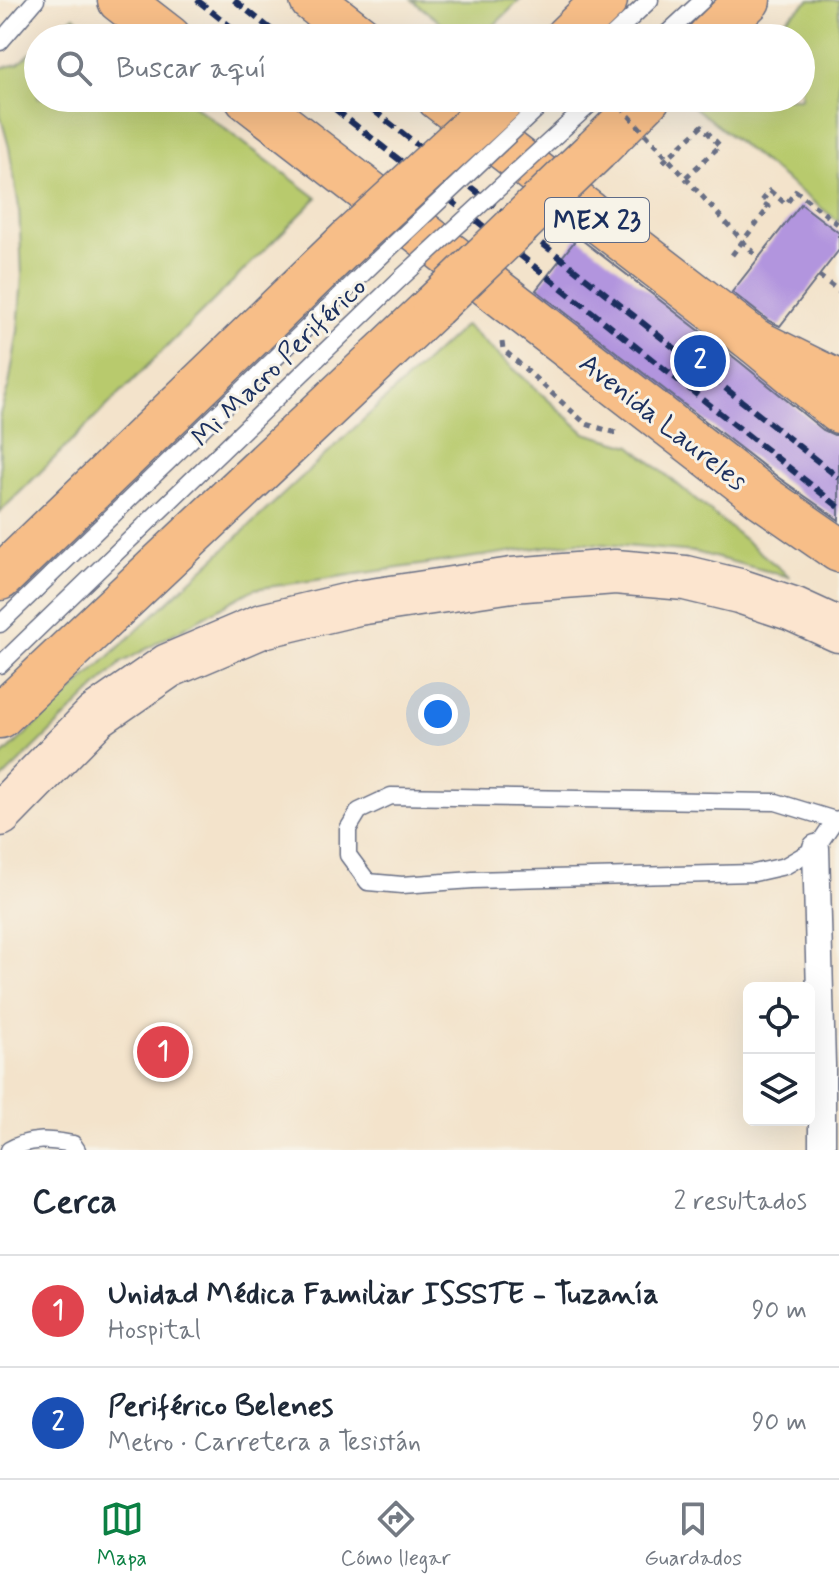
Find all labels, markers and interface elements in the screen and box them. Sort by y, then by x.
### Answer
search box [24,24,815,112]
icon: search [52,46,96,90]
text: Buscar aquí [116,49,267,88]
road number: MEX 23 [545,198,649,242]
street label: Mi Macro Periférico [184,270,375,456]
pin: 2 [674,331,726,391]
street label: Avenida Laureles [571,346,754,500]
your location [418,694,458,734]
map controls [743,982,815,1126]
button: locate [743,982,815,1054]
pin: 1 [137,1022,189,1082]
button: layers [743,1054,815,1126]
text: Cerca [32,1180,117,1225]
text: 2 resultados [674,1185,807,1219]
text: Unidad Médica Familiar ISSSTE - Tuzanía [108,1275,659,1314]
text: 1 [52,1294,64,1328]
text: 90 m [752,1294,807,1328]
text: Hospital [108,1314,201,1348]
text: Periférico Belenes [108,1387,333,1426]
text: 2 [52,1406,64,1440]
text: 90 m [752,1406,807,1440]
text: Metro · Carretera a Tesistán [108,1426,421,1460]
tab: Mapa [97,1497,147,1573]
tab: Cómo llegar [341,1497,451,1573]
tab: Guardados [644,1497,742,1573]

